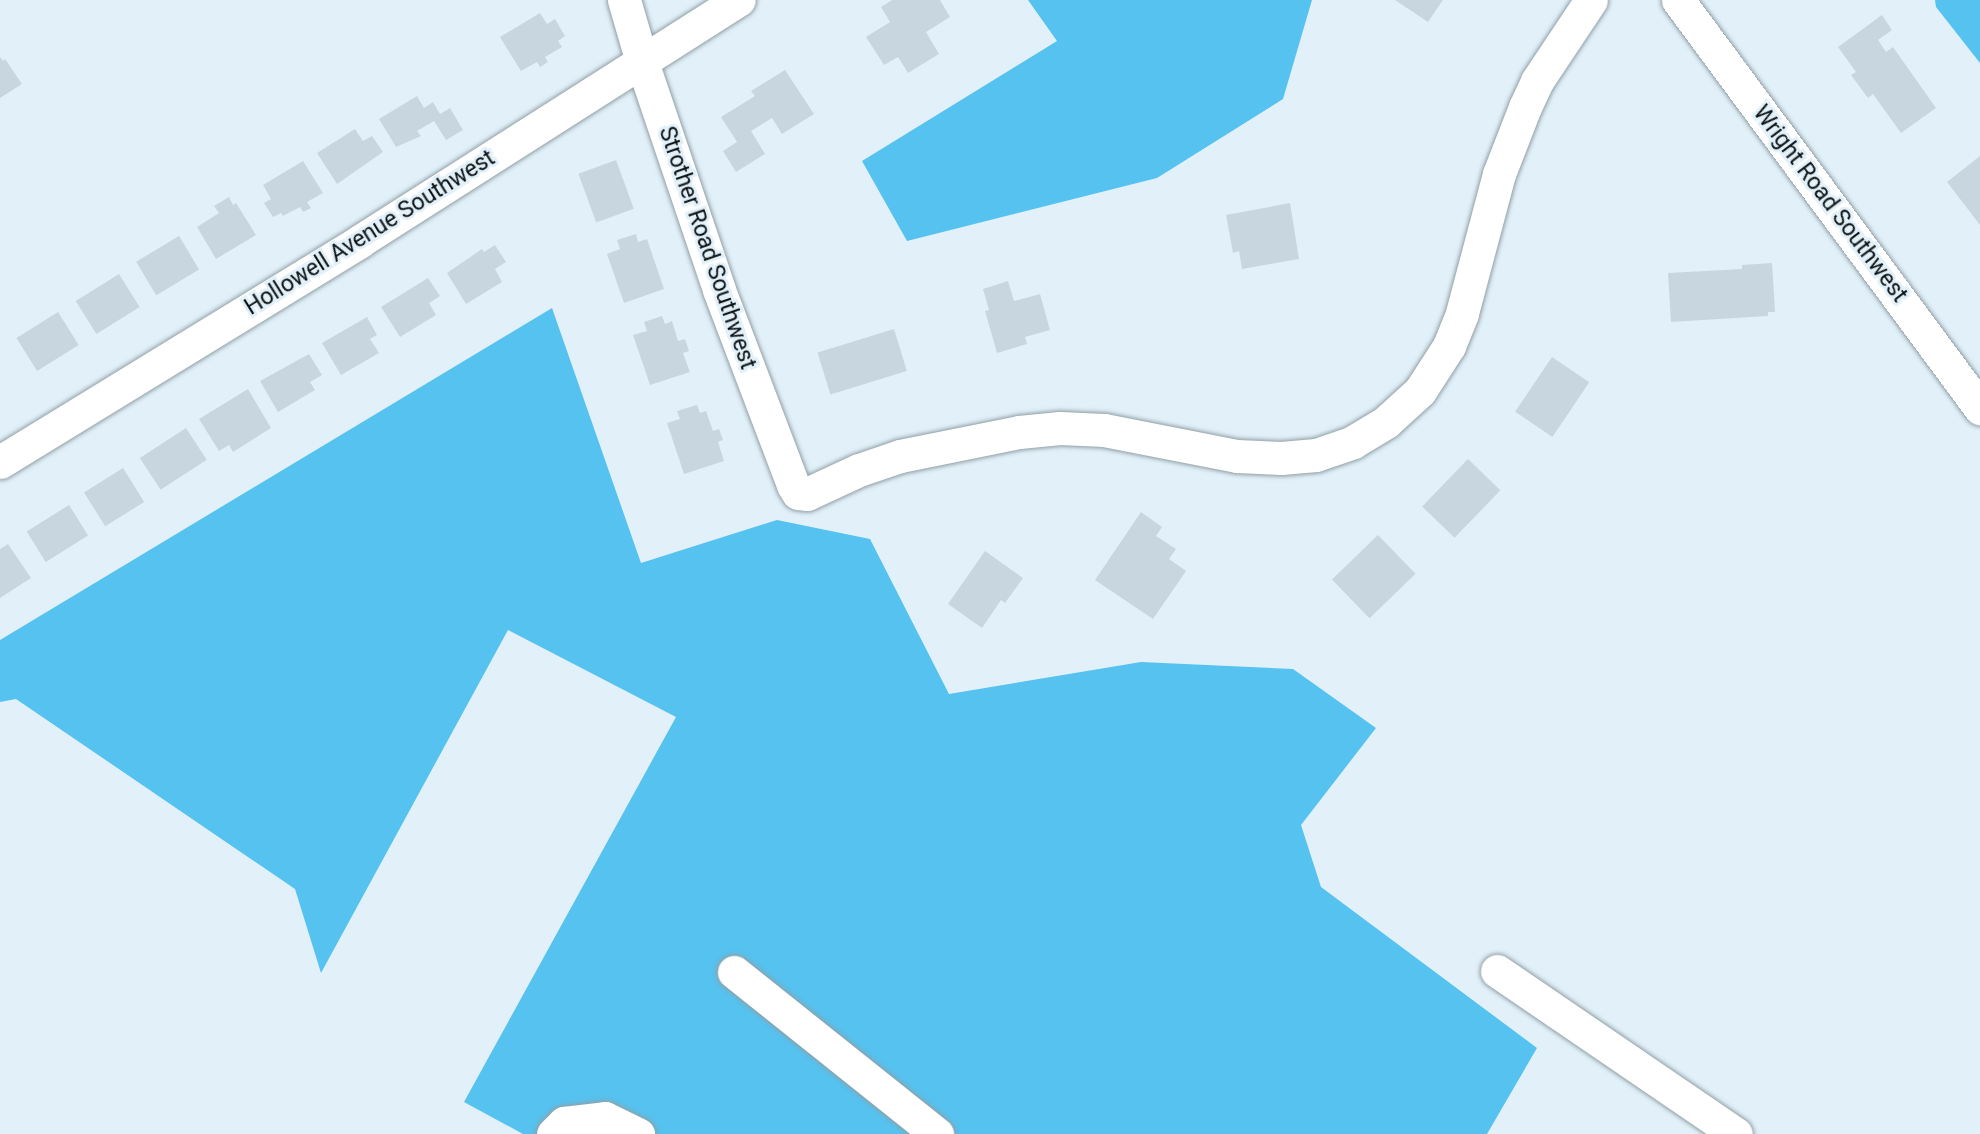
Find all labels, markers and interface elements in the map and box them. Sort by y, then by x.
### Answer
street label: Wright Road Southwest [1747,100,1913,308]
street label: Strother Road Southwest [652,123,762,373]
street label: Hollowell Avenue Southwest [240,145,500,321]

